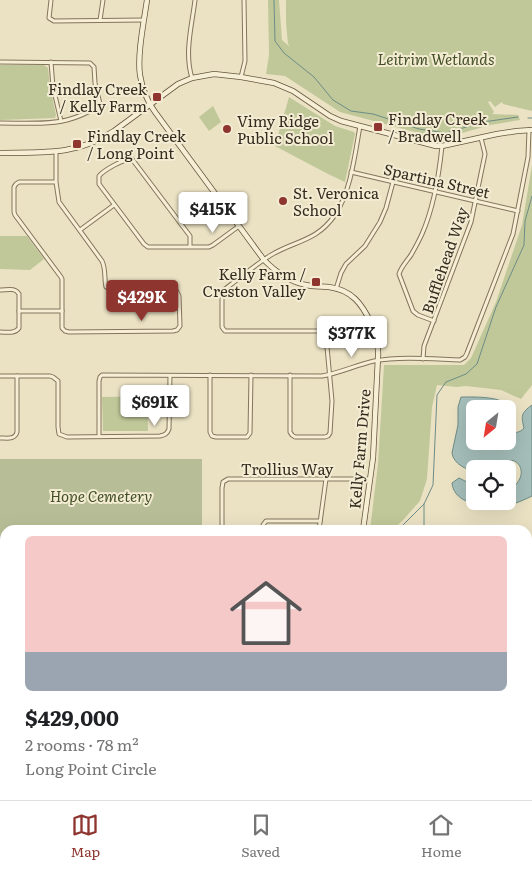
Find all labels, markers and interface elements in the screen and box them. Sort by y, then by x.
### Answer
park label: Leitrim Wetlands [377,47,495,70]
place label: Findlay Creek / Kelly Farm [48,77,148,117]
marker: Findlay Creek / Kelly Farm [151,91,163,103]
place label: Findlay Creek / Bradwell [388,107,488,147]
place label: Vimy Ridge Public School [237,109,333,149]
marker: Findlay Creek / Bradwell [372,121,384,133]
marker: Vimy Ridge Public School [221,123,233,135]
place label: Findlay Creek / Long Point [87,124,187,164]
marker: Findlay Creek / Long Point [71,138,83,150]
street label: Spartina Street [382,157,492,203]
place label: St. Veronica School [293,181,380,221]
pin: $415K [178,192,248,234]
marker: St. Veronica School [277,195,289,207]
text: $415K [189,196,237,220]
street label: Bufflehead Way [415,203,473,317]
place label: Kelly Farm / Creston Valley [203,262,307,302]
marker: Kelly Farm / Creston Valley [310,276,322,288]
pin: $429K [107,280,177,322]
text: $429K [117,284,167,308]
pin: $377K [317,316,387,358]
text: $377K [328,320,376,344]
pin: $691K [120,384,190,427]
street label: Kelly Farm Drive [342,388,376,510]
text: $691K [131,389,179,413]
north arrow [466,400,516,450]
map controls [466,400,516,510]
street label: Trollius Way [241,457,334,480]
button: locate [466,460,516,510]
park label: Hope Cemetery [50,484,152,507]
icon: home [221,568,311,658]
text: $429,000 [25,701,119,732]
text: 2 rooms · 78 m² [25,732,139,756]
text: Long Point Circle [25,756,157,780]
tab: Map [70,811,100,861]
tab: Saved [241,811,280,861]
tab: Home [421,811,462,861]

